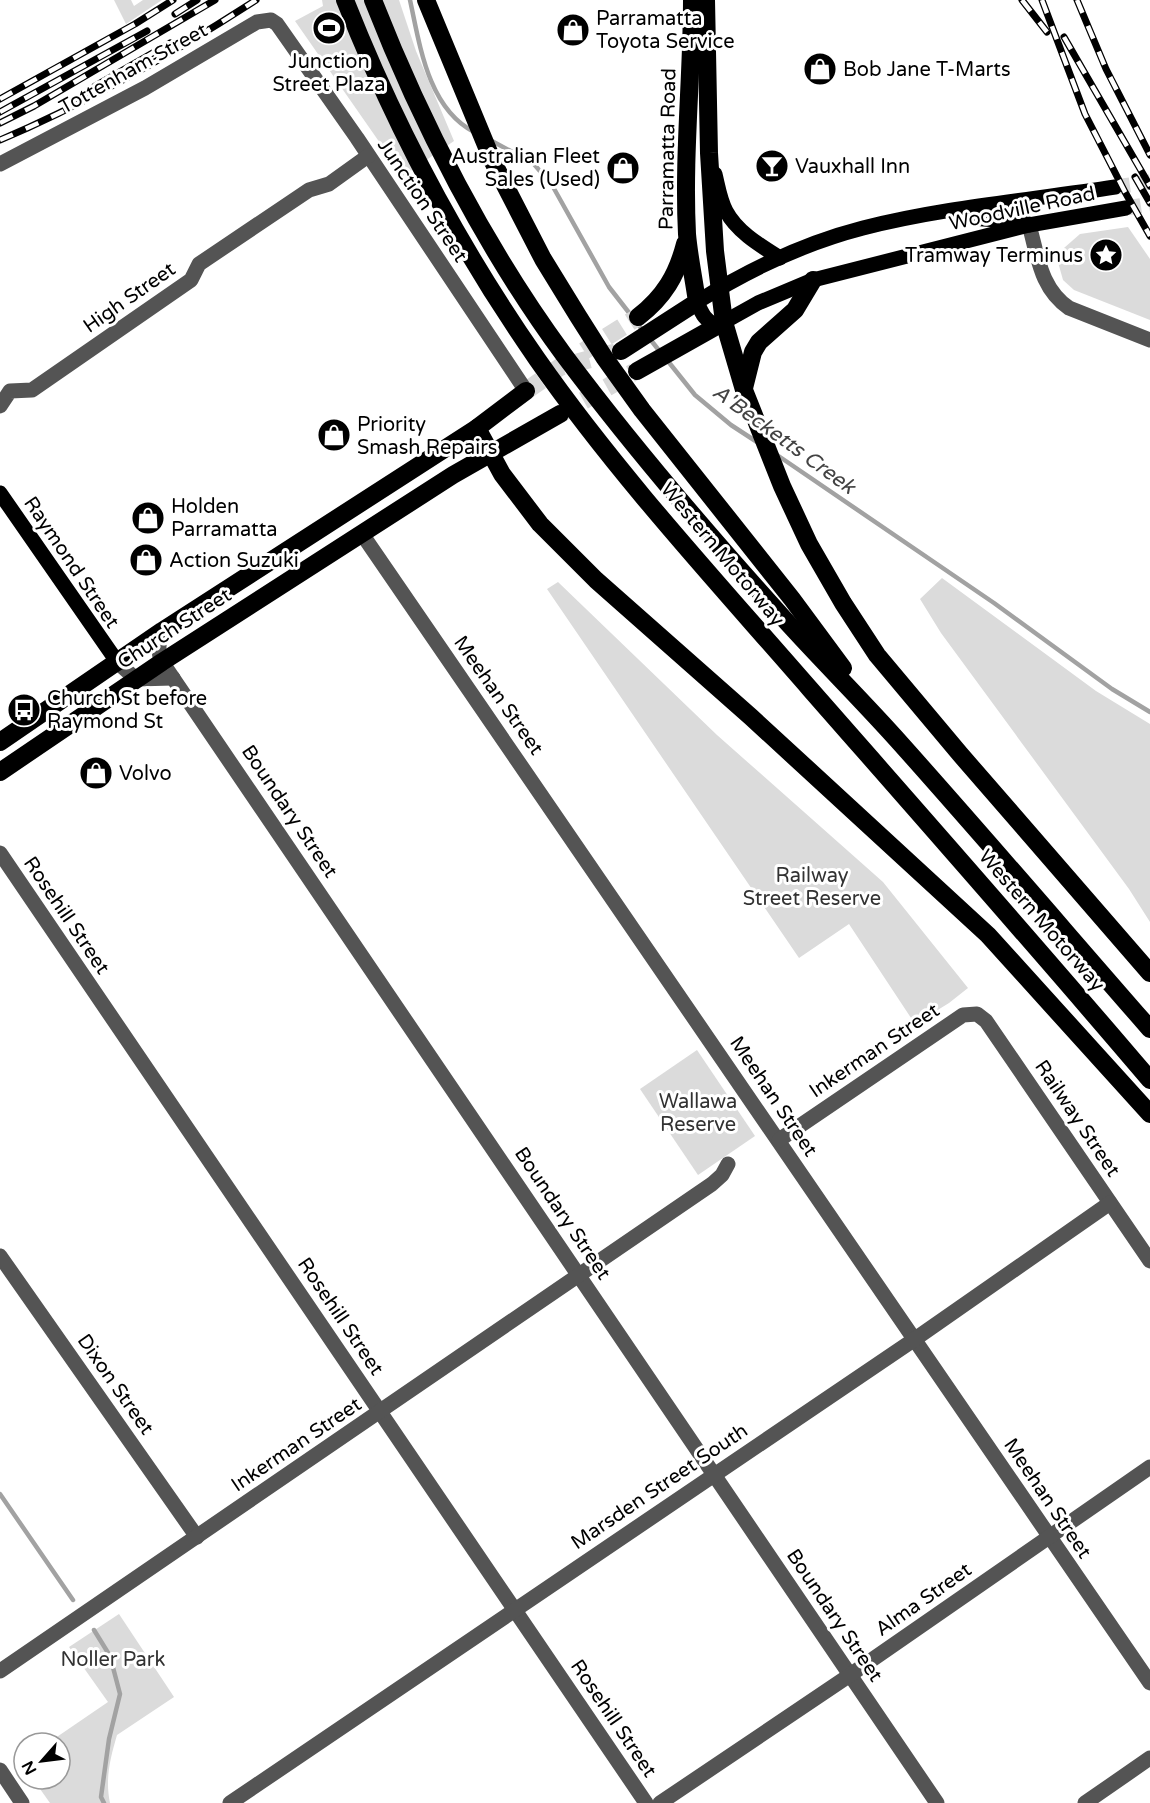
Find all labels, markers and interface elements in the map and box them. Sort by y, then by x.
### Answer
place label: Parramatta Toyota Service [596,7,734,54]
sports icon: Junction Street Plaza [311,10,347,46]
shop icon: Parramatta Toyota Service [555,12,591,48]
street label: Tottenham Street [55,18,212,120]
place label: Junction Street Plaza [272,50,386,97]
shop icon: Bob Jane T-Marts [802,51,838,87]
place label: Bob Jane T-Marts [843,58,1011,82]
street label: Parramatta Road [655,68,681,230]
street label: Junction Street [372,134,472,267]
place label: Australian Fleet Sales (Used) [451,145,600,192]
bar icon: Vauxhall Inn [754,148,790,184]
shop icon: Australian Fleet Sales (Used) [605,150,641,186]
place label: Vauxhall Inn [795,155,910,179]
street label: Woodville Road [947,182,1097,236]
place icon: Tramway Terminus [1088,237,1124,273]
place label: Tramway Terminus [905,244,1083,268]
street label: High Street [79,257,181,338]
water label: A'Becketts Creek [708,379,861,500]
place label: Priority Smash Repairs [357,413,497,460]
shop icon: Priority Smash Repairs [316,417,352,453]
street label: Western Motorway [655,478,789,631]
street label: Raymond Street [18,492,124,633]
place label: Holden Parramatta [171,495,278,542]
shop icon: Holden Parramatta [130,500,166,536]
shop icon: Action Suzuki [128,542,164,578]
place label: Action Suzuki [169,549,299,573]
street label: Church Street [113,583,236,675]
street label: Meehan Street [448,631,548,760]
place label: Church St before Raymond St [47,687,207,734]
bus stop icon: Church St before Raymond St [6,692,42,728]
street label: Boundary Street [236,741,343,883]
shop icon: Volvo [78,755,114,791]
place label: Volvo [119,762,172,786]
street label: Western Motorway [973,845,1110,997]
street label: Rosehill Street [18,852,115,979]
park label: Railway Street Reserve [743,864,881,911]
street label: Inkerman Street [805,998,944,1103]
street label: Meehan Street [724,1032,822,1161]
street label: Railway Street [1029,1056,1125,1182]
park label: Wallawa Reserve [659,1090,737,1137]
street label: Boundary Street [509,1143,616,1285]
street label: Rosehill Street [292,1253,389,1380]
street label: Dixon Street [72,1330,159,1440]
street label: Inkerman Street [227,1392,366,1497]
street label: Marsden Street South [567,1419,752,1555]
street label: Meehan Street [998,1434,1096,1563]
street label: Boundary Street [781,1545,888,1687]
street label: Alma Street [871,1558,977,1642]
park label: Noller Park [61,1648,165,1672]
street label: Rosehill Street [565,1655,662,1782]
north arrow [12,1731,72,1791]
text: N [18,1757,41,1778]

